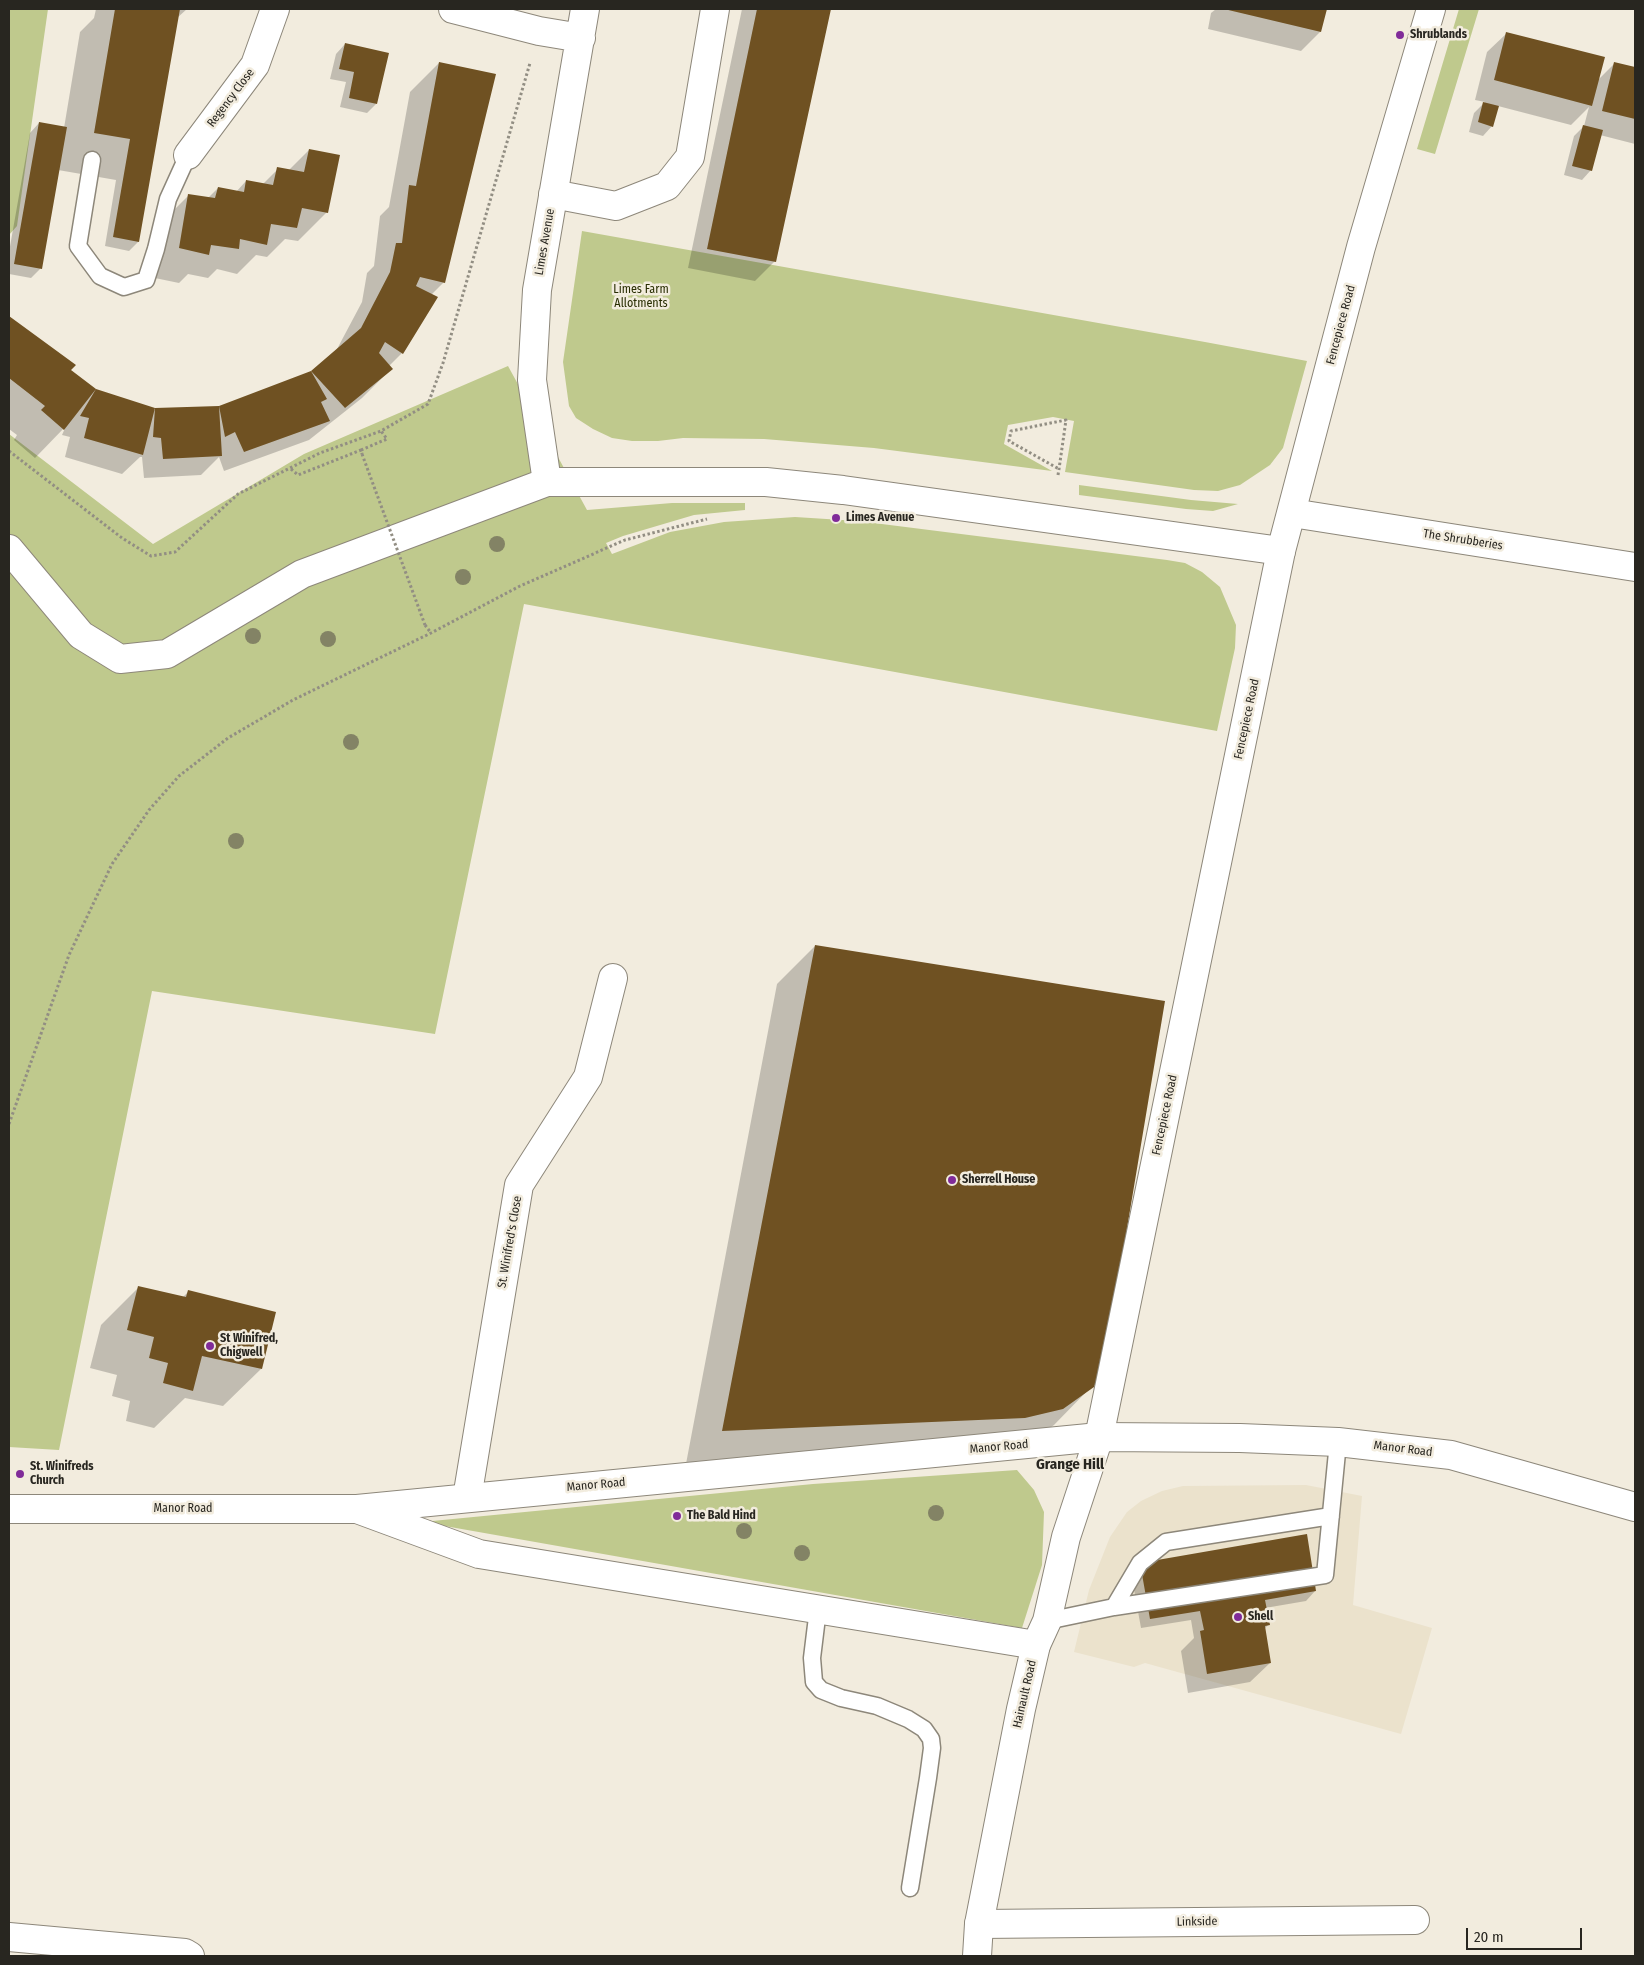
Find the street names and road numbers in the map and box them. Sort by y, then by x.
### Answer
street label: Regency Close [204,66,258,130]
street label: Limes Avenue [532,208,558,276]
street label: Fencepiece Road [1323,284,1359,366]
street label: The Shrubberies [1422,527,1504,553]
street label: Fencepiece Road [1231,678,1263,760]
street label: Fencepiece Road [1149,1074,1181,1156]
street label: St. Winifred's Close [495,1195,525,1289]
street label: Manor Road [969,1437,1029,1457]
street label: Manor Road [1373,1438,1433,1460]
street label: Manor Road [566,1475,626,1495]
street label: Manor Road [154,1502,212,1516]
street label: Hainault Road [1010,1659,1040,1729]
street label: Linkside [1177,1914,1217,1930]

